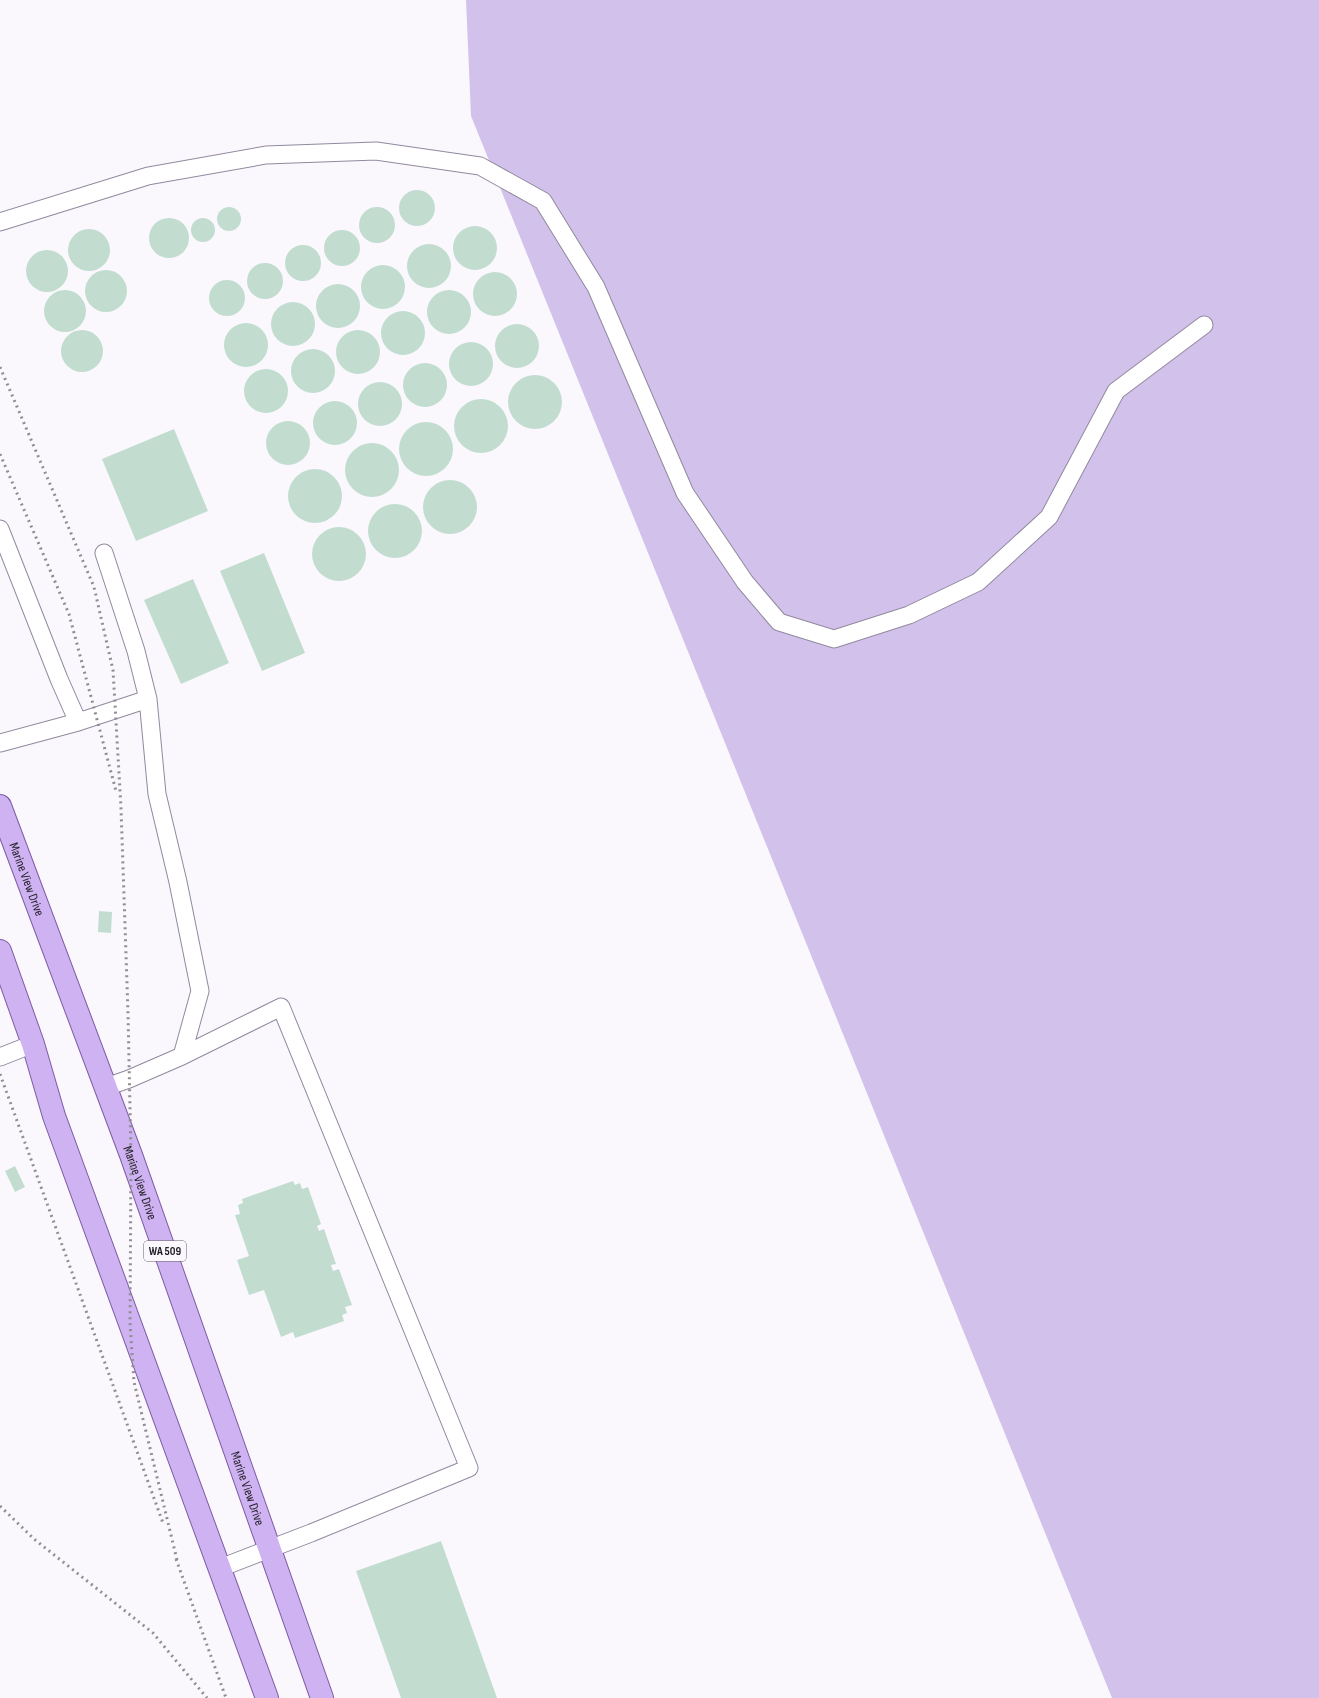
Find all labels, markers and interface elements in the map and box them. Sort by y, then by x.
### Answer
street label: Marine View Drive [5,840,48,918]
street label: Marine View Drive [119,1144,160,1222]
road number: WA 509 [144,1241,186,1261]
street label: Marine View Drive [227,1449,268,1528]

